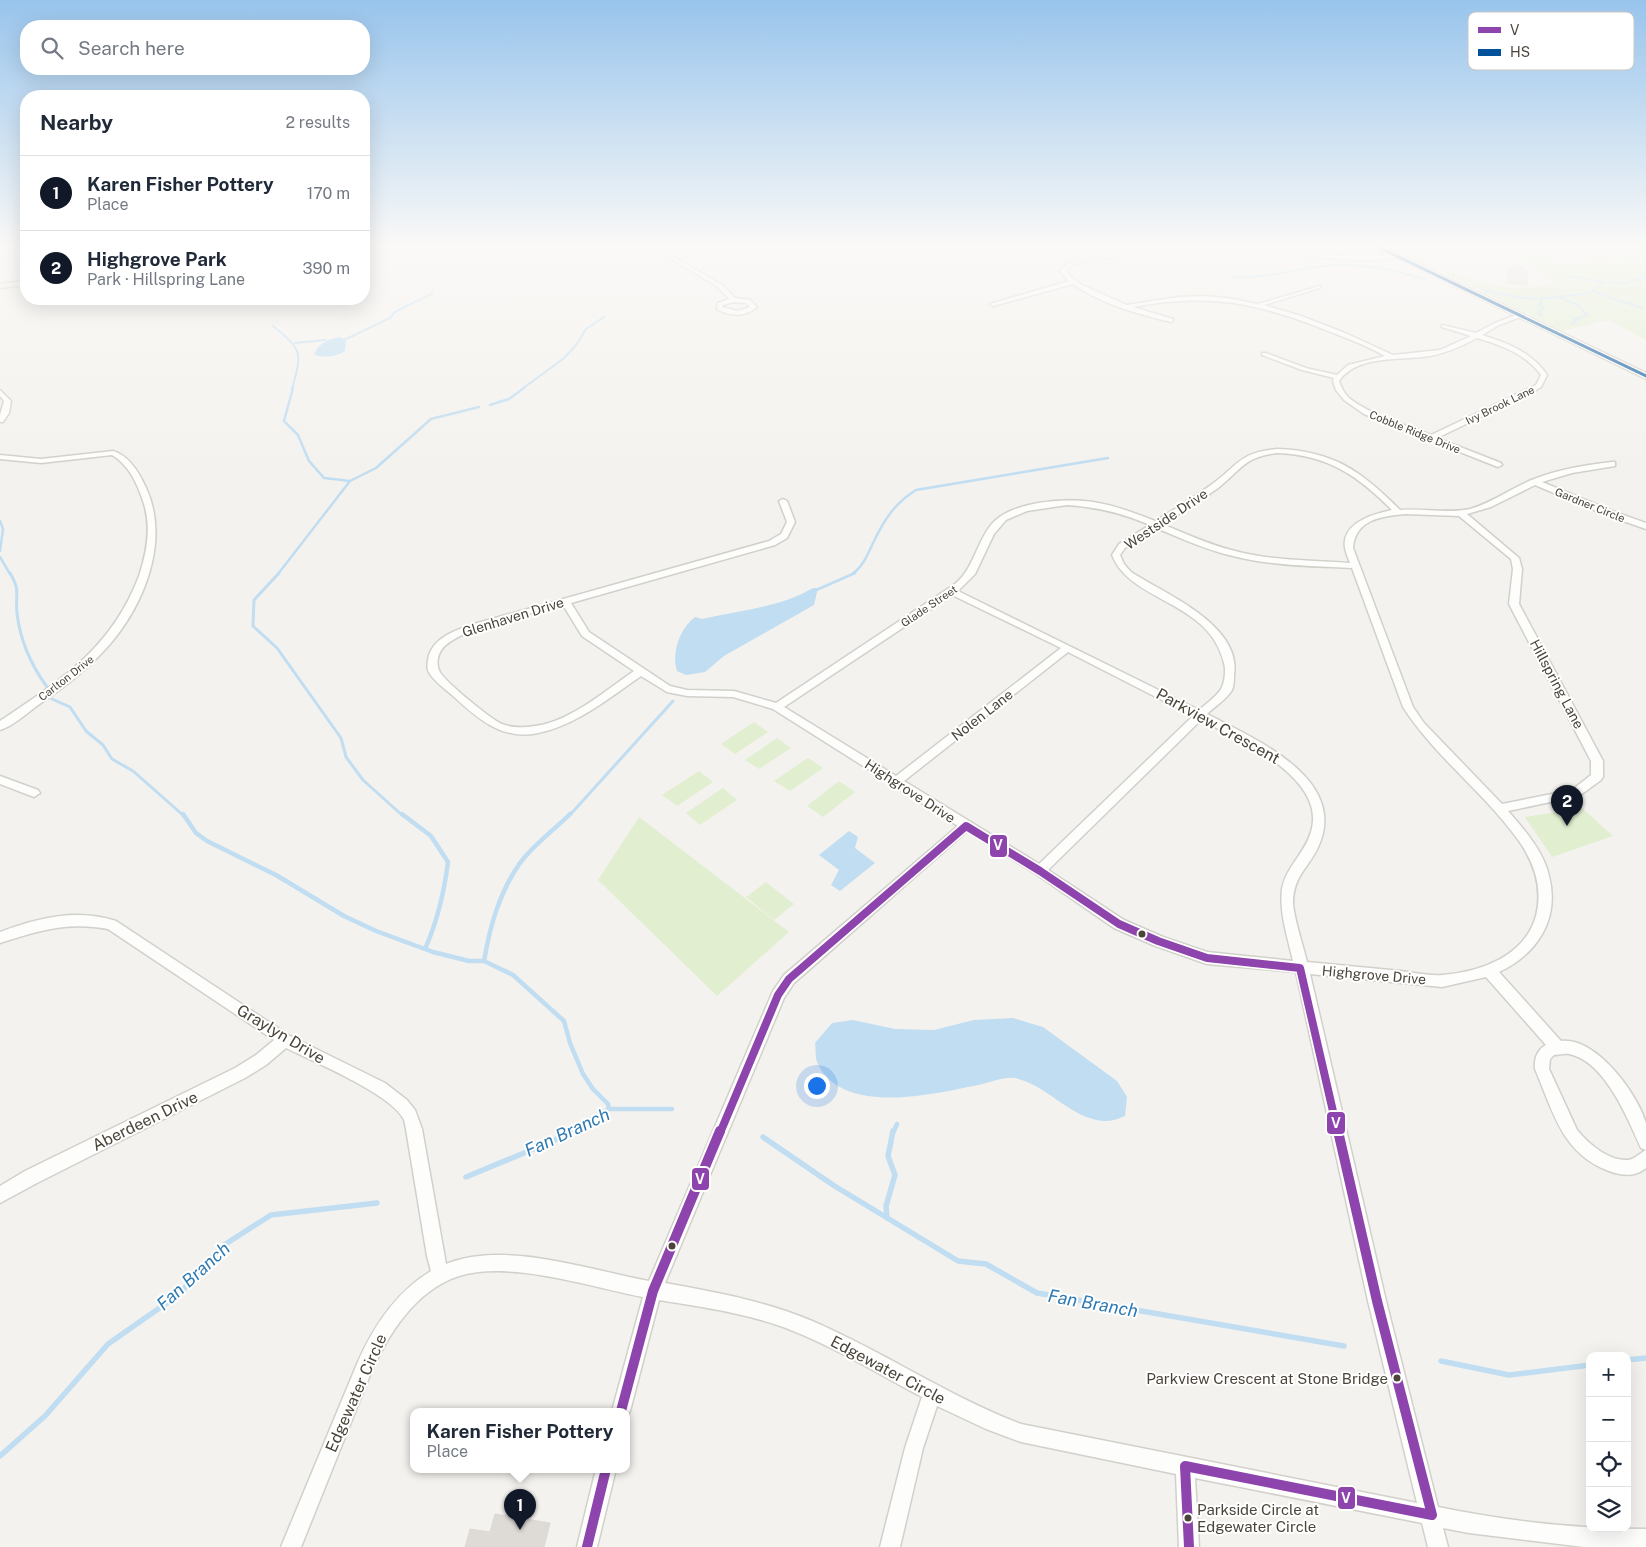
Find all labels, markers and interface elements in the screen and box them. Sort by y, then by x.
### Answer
legend [1468,12,1634,70]
search box [20,20,370,75]
text: V [1510,22,1520,38]
icon: search [38,34,66,62]
text: Search here [78,37,185,59]
text: HS [1510,44,1530,60]
text: Nearby [40,110,113,135]
text: 2 results [285,113,350,132]
text: Karen Fisher Pottery [87,173,274,195]
text: 1 [53,184,59,203]
text: 170 m [307,184,350,203]
text: Place [87,195,129,214]
text: Highgrove Park [87,248,227,270]
text: 2 [51,259,61,278]
text: 390 m [303,259,350,278]
text: Park · Hillspring Lane [87,270,245,289]
street label: Ivy Brook Lane [1464,383,1536,427]
street label: Cobble Ridge Drive [1368,408,1462,456]
street label: Westside Drive [1121,485,1211,553]
street label: Gardner Circle [1553,486,1627,524]
street label: Glade Street [899,583,959,629]
street label: Glenhaven Drive [460,594,566,640]
street label: Hillspring Lane [1527,637,1587,731]
street label: Carlton Drive [36,653,96,703]
street label: Parkview Crescent [1153,684,1283,768]
street label: Nolen Lane [948,686,1016,744]
street label: Highgrove Drive [862,756,958,826]
pin: 2 [1551,785,1583,826]
line badge: V [989,834,1008,858]
text: V [993,837,1003,853]
unlabelled marker [1137,929,1147,939]
street label: Highgrove Drive [1321,962,1427,988]
street label: Graylyn Drive [234,1000,328,1068]
your location [804,1073,830,1099]
street label: Aberdeen Drive [89,1087,201,1155]
water label: Fan Branch [521,1103,613,1161]
line badge: V [1326,1111,1346,1135]
text: V [1331,1115,1341,1131]
line badge: V [691,1167,710,1191]
text: V [695,1171,705,1187]
water label: Fan Branch [152,1238,234,1314]
unlabelled marker [667,1241,677,1251]
water label: Fan Branch [1046,1285,1140,1321]
street label: Edgewater Circle [321,1331,391,1455]
street label: Edgewater Circle [827,1332,949,1408]
map controls [1586,1352,1631,1532]
button: + [1586,1352,1631,1397]
place label: Parkview Crescent at Stone Bridge [1146,1370,1388,1387]
marker: Parkview Crescent at Stone Bridge [1392,1373,1402,1383]
button: − [1586,1397,1631,1442]
popup [410,1408,630,1473]
text: Karen Fisher Pottery [427,1420,613,1442]
text: Place [427,1442,468,1461]
button: locate [1586,1442,1631,1487]
line badge: V [1337,1486,1356,1510]
button: layers [1586,1487,1631,1532]
pin: 1 [504,1489,536,1530]
text: V [1341,1490,1351,1506]
place label: Parkside Circle at Edgewater Circle [1197,1501,1319,1535]
marker: Parkside Circle at Edgewater Circle [1183,1513,1193,1523]

